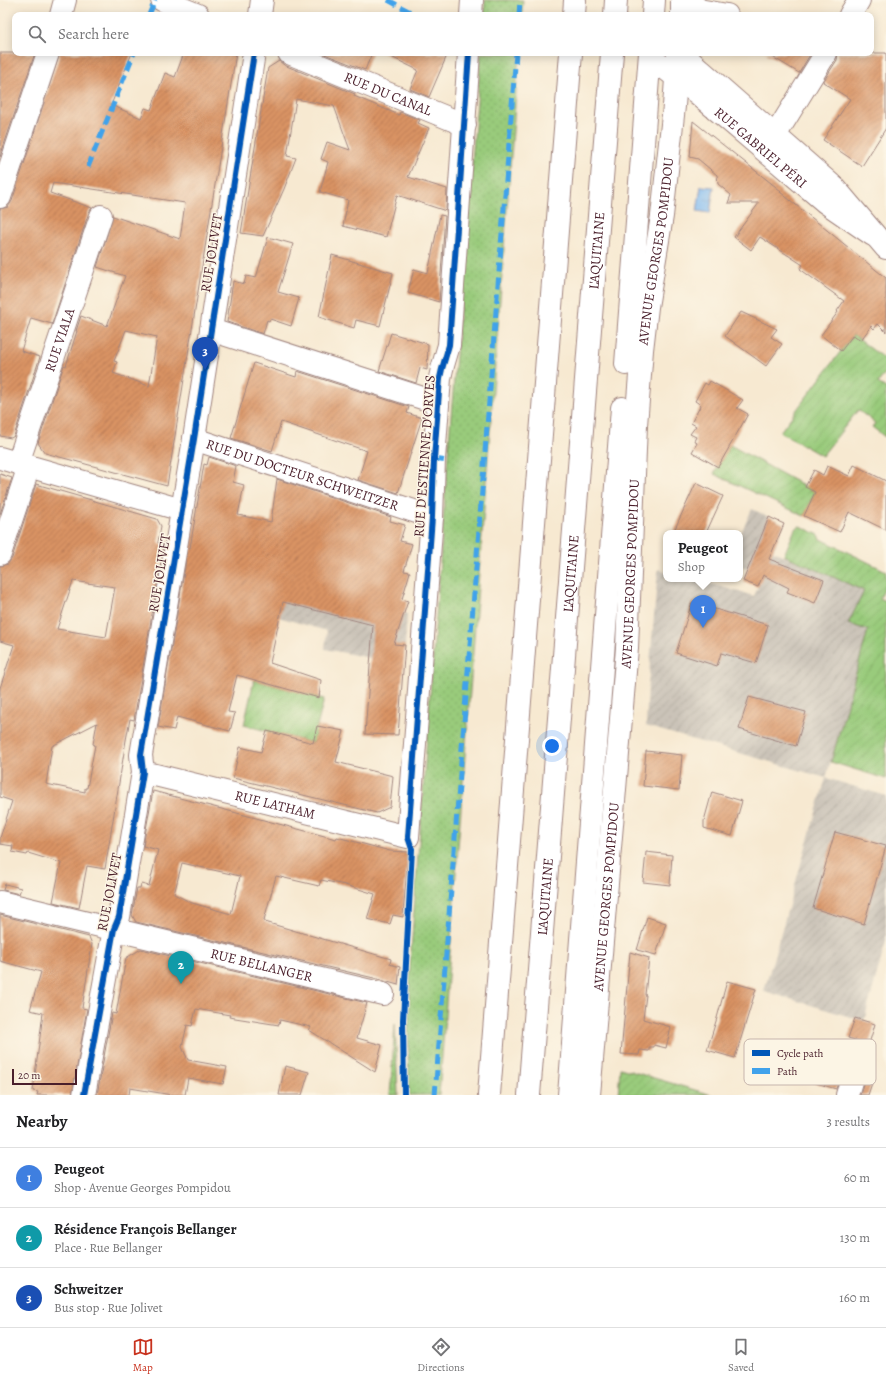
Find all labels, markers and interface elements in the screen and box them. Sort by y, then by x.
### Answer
search box [12,12,874,56]
icon: search [26,23,48,45]
text: Search here [58,24,129,44]
street label: RUE DU CANAL [341,68,435,121]
street label: RUE GABRIEL PÉRI [710,103,811,193]
street label: AVENUE GEORGES POMPIDOU [634,156,678,347]
street label: L'AQUITAINE [584,211,609,290]
street label: RUE JOLIVET [196,212,227,294]
street label: RUE VIALA [40,305,80,374]
pin: 3 [192,337,218,370]
street label: RUE D'ESTIENNE D'ORVES [409,374,440,538]
street label: RUE DU DOCTEUR SCHWEITZER [203,435,401,516]
street label: AVENUE GEORGES POMPIDOU [616,478,644,670]
popup [663,530,743,582]
street label: RUE JOLIVET [144,532,175,614]
street label: L'AQUITAINE [558,534,584,613]
text: Peugeot [678,538,728,558]
text: Shop [678,558,705,575]
pin: 1 [690,595,716,628]
your location [542,736,562,756]
street label: RUE LATHAM [233,786,317,824]
street label: AVENUE GEORGES POMPIDOU [589,801,624,993]
street label: RUE JOLIVET [93,851,126,933]
street label: L'AQUITAINE [533,857,558,936]
street label: RUE BELLANGER [209,944,315,987]
pin: 2 [168,951,194,984]
legend [744,1039,876,1085]
text: Cycle path [777,1046,824,1061]
text: Path [777,1064,798,1079]
scale bar [12,1067,77,1086]
text: 20 m [18,1068,40,1083]
text: Nearby [16,1110,67,1133]
text: 3 results [826,1113,870,1130]
text: Peugeot [54,1159,105,1179]
text: 1 [27,1169,31,1186]
text: 60 m [844,1169,870,1186]
text: Shop · Avenue Georges Pompidou [54,1179,231,1196]
text: Résidence François Bellanger [54,1219,237,1239]
text: 2 [26,1229,32,1246]
text: 130 m [840,1229,870,1246]
text: Place · Rue Bellanger [54,1239,163,1256]
text: Schweitzer [54,1279,123,1299]
text: 3 [26,1289,32,1306]
text: 160 m [839,1289,870,1306]
text: Bus stop · Rue Jolivet [54,1299,163,1316]
tab: Map [132,1336,154,1375]
tab: Directions [417,1336,465,1375]
tab: Saved [728,1336,754,1375]

